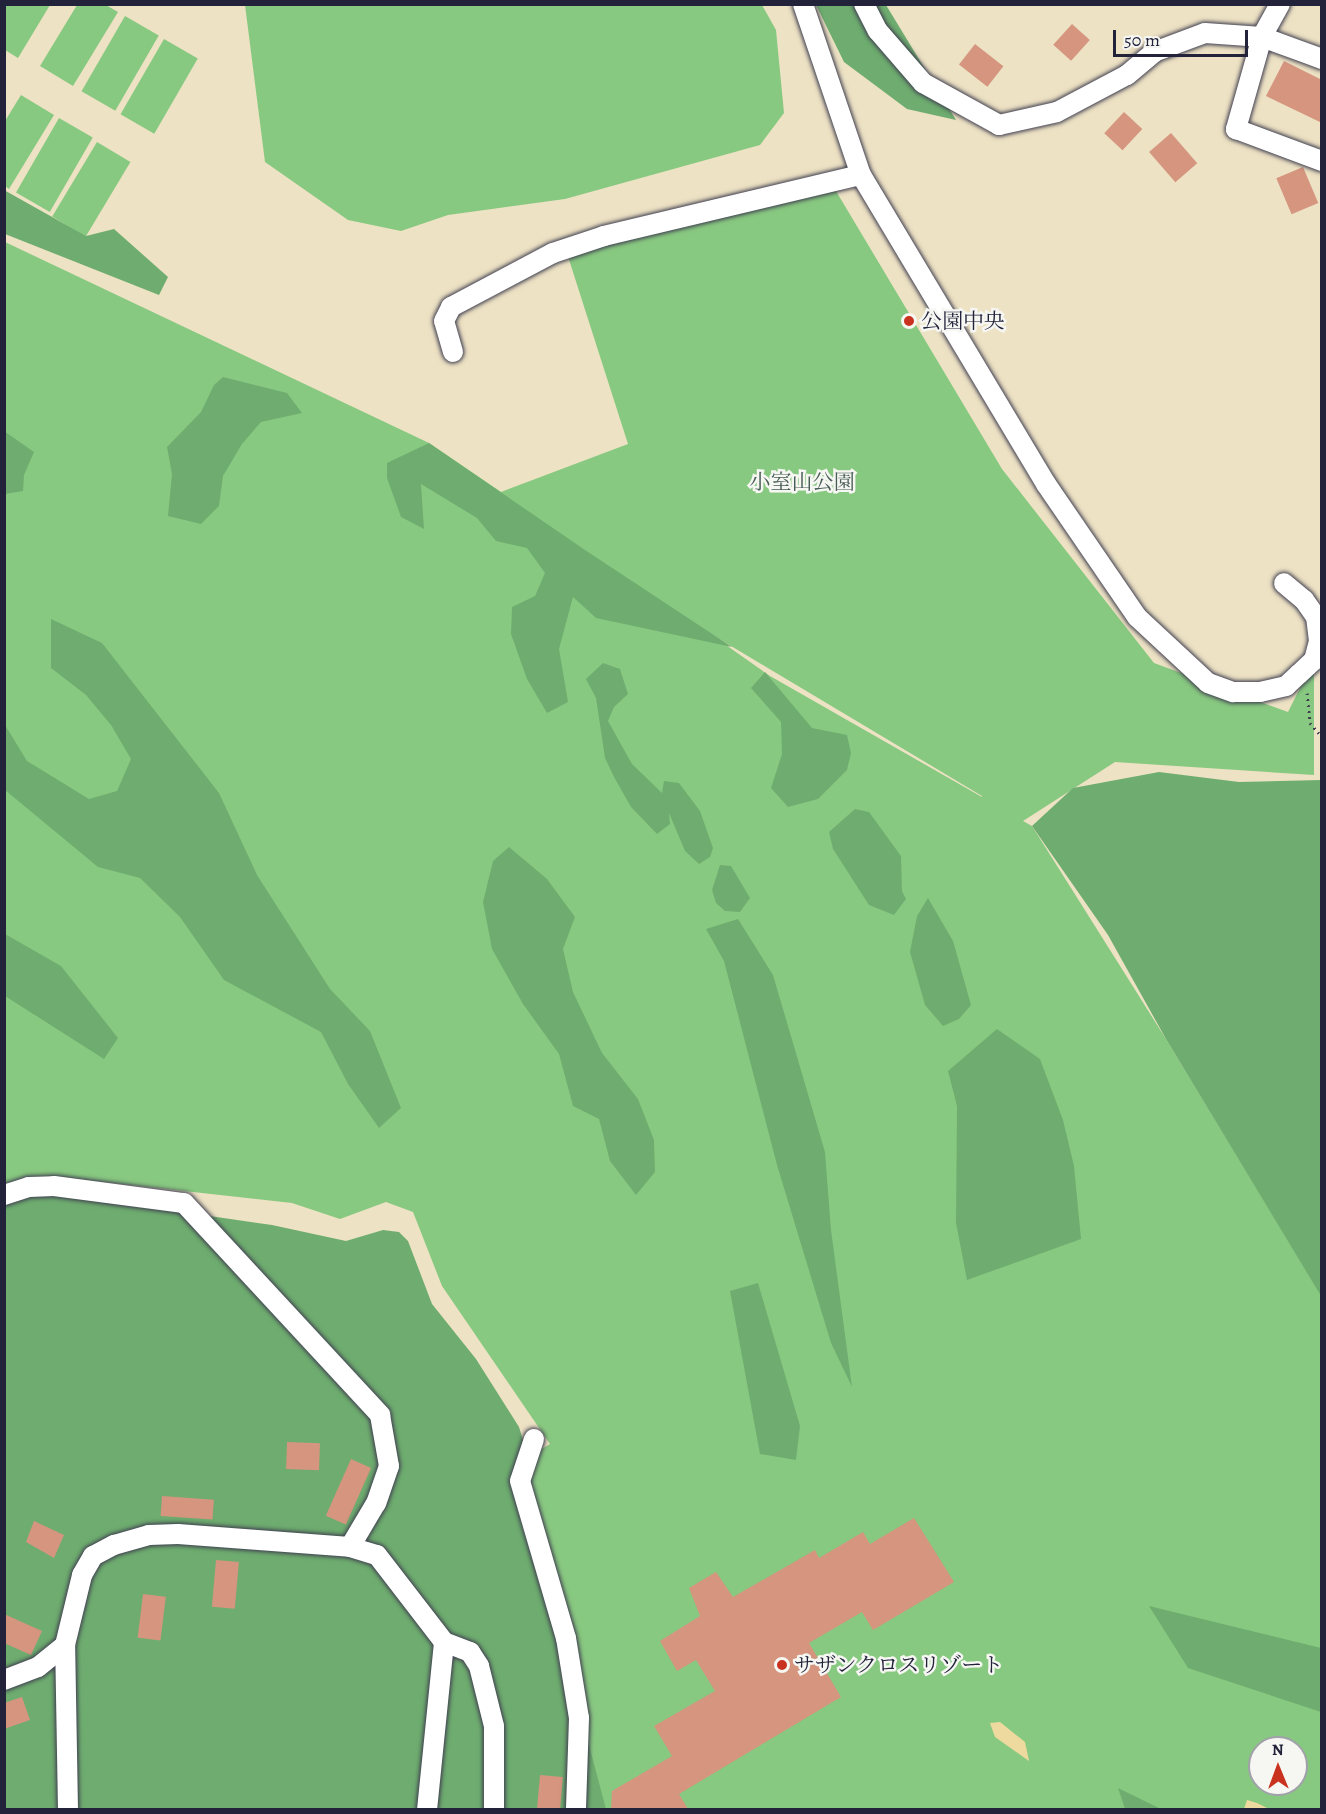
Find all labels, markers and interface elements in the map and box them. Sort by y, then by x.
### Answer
scale bar [1116,18,1251,56]
text: 50 m [1124,28,1160,52]
place label: 公園中央 [921,308,1005,334]
marker: 公園中央 [902,314,916,328]
park label: 小室山公園 [750,469,854,495]
place label: サザンクロスリゾート [794,1652,1004,1678]
marker: サザンクロスリゾート [775,1658,789,1672]
north arrow [1248,1736,1308,1796]
text: N [1272,1739,1284,1761]

